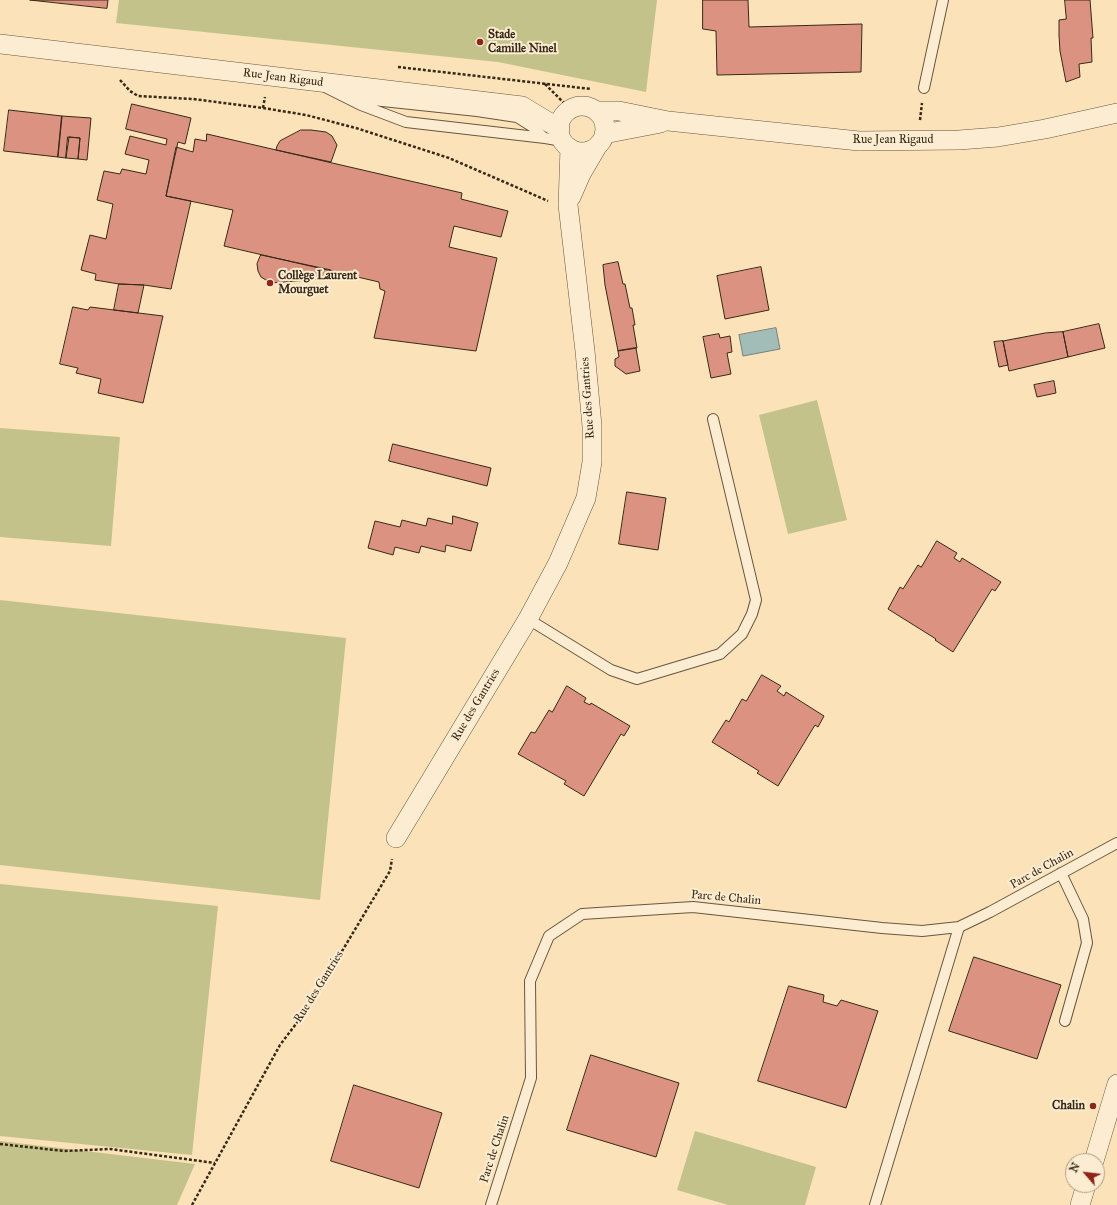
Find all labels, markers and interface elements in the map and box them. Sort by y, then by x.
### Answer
place label: Stade Camille Ninel [488,28,557,56]
marker: Stade Camille Ninel [475,37,485,47]
street label: Rue Jean Rigaud [242,66,324,90]
street label: Rue Jean Rigaud [853,133,933,147]
place label: Collège Laurent Mourguet [278,269,357,297]
marker: Collège Laurent Mourguet [265,278,275,288]
street label: Rue des Gantries [578,357,598,439]
street label: Rue des Gantries [449,666,503,744]
street label: Parc de Chalin [1008,846,1076,892]
street label: Parc de Chalin [690,888,762,908]
street label: Rue des Gantries [291,948,347,1026]
place label: Chalin [1052,1099,1085,1113]
marker: Chalin [1088,1101,1098,1111]
street label: Parc de Chalin [477,1113,513,1185]
north arrow [1065,1153,1105,1193]
text: N [1067,1160,1083,1175]

